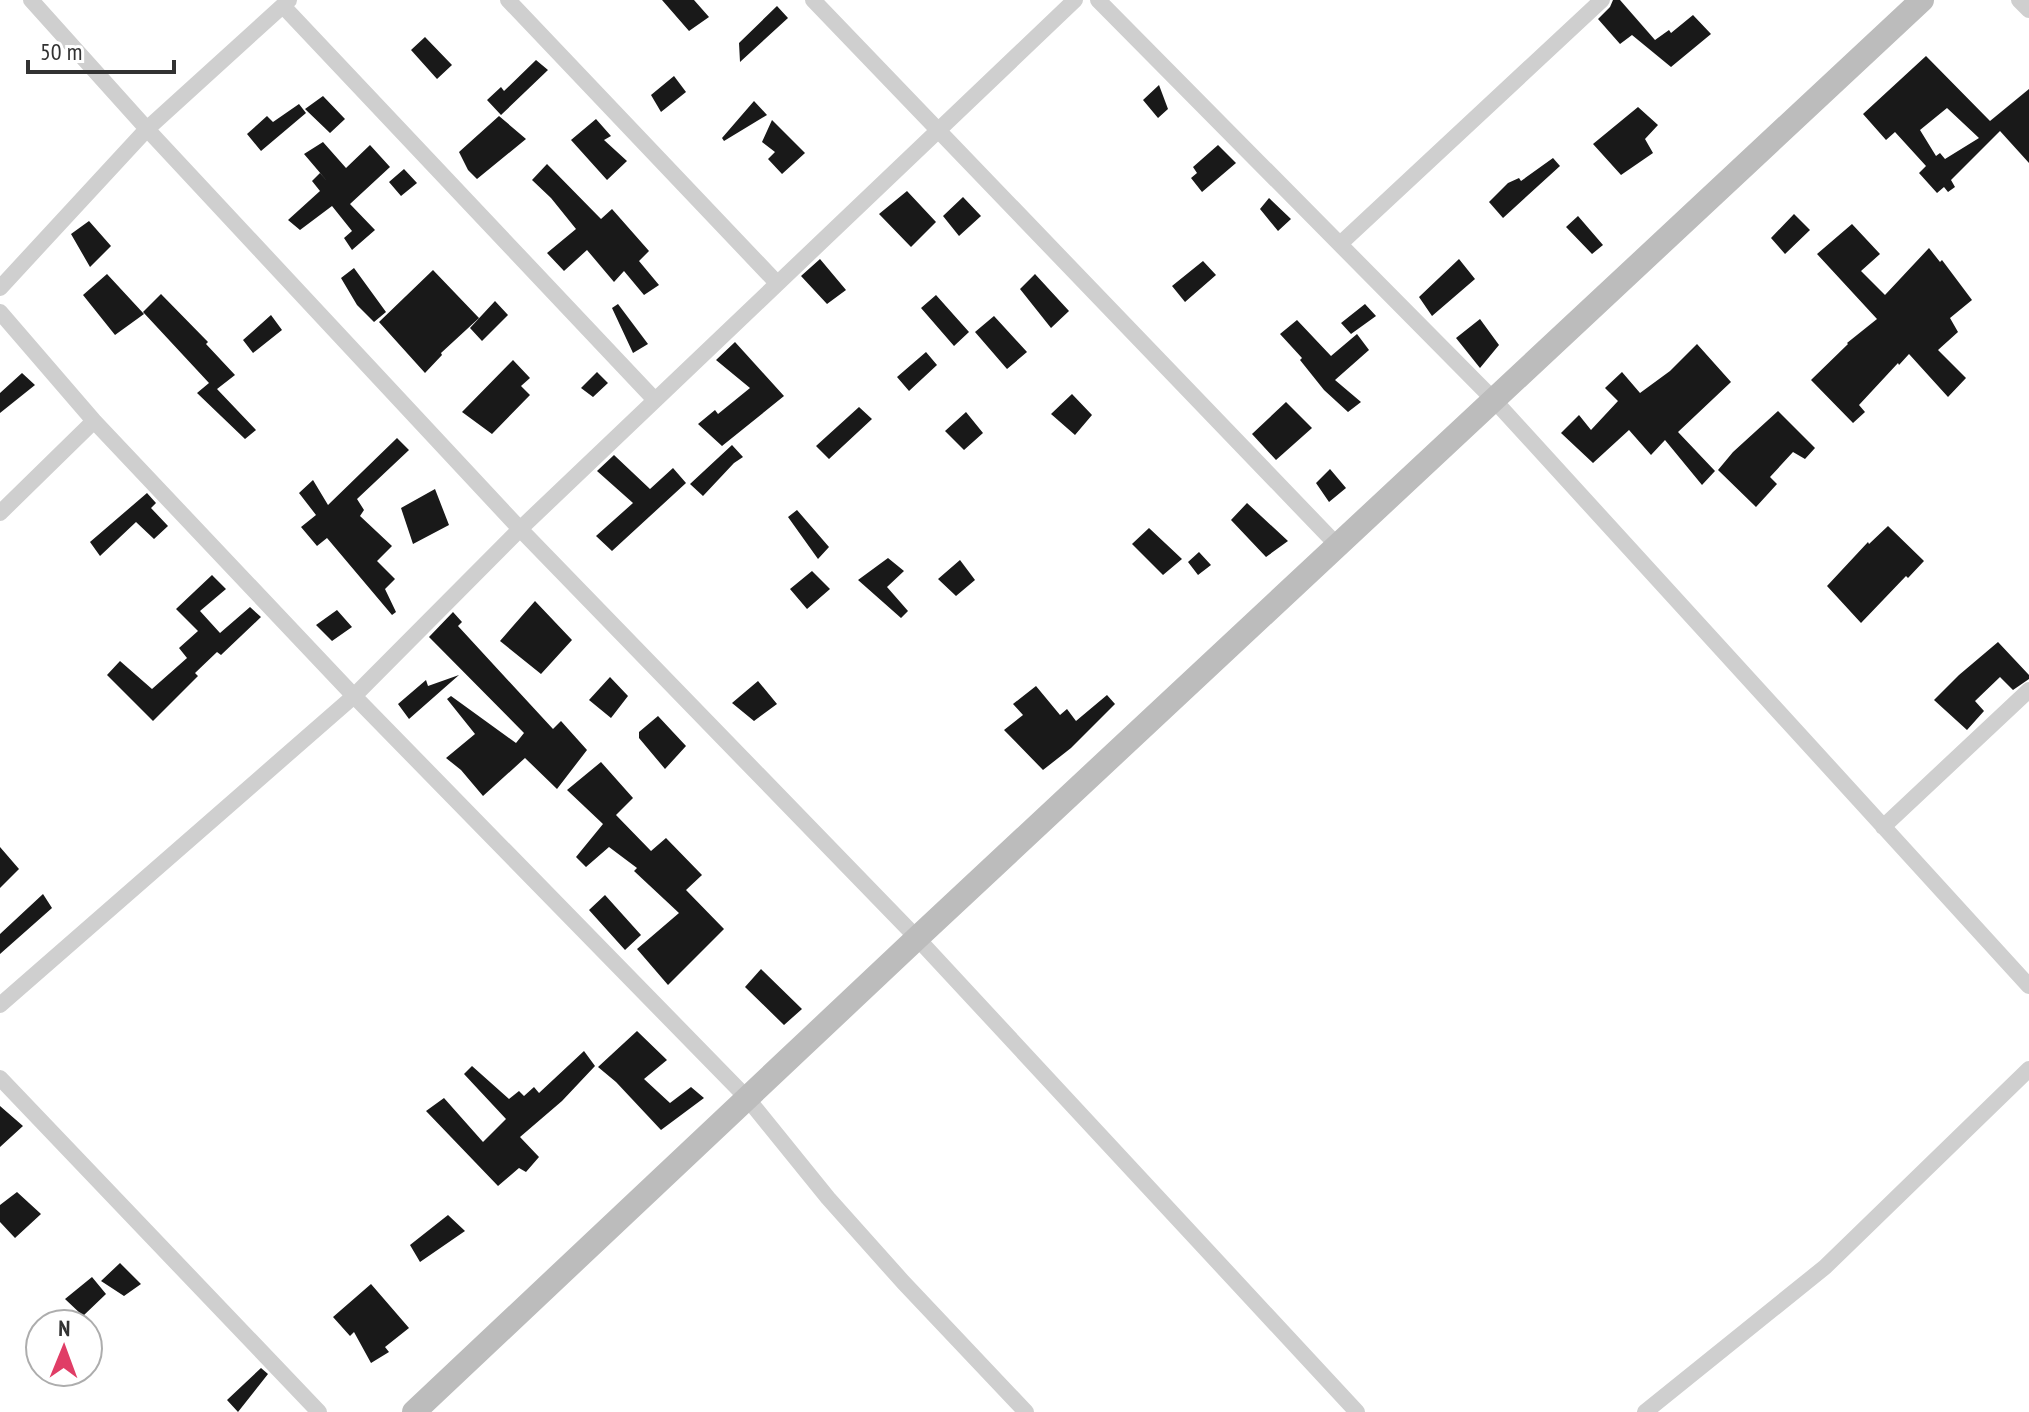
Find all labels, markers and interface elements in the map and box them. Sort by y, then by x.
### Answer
scale bar [28,24,174,74]
text: 50 m [40,36,82,67]
north arrow [24,1308,104,1388]
text: N [58,1314,71,1342]

